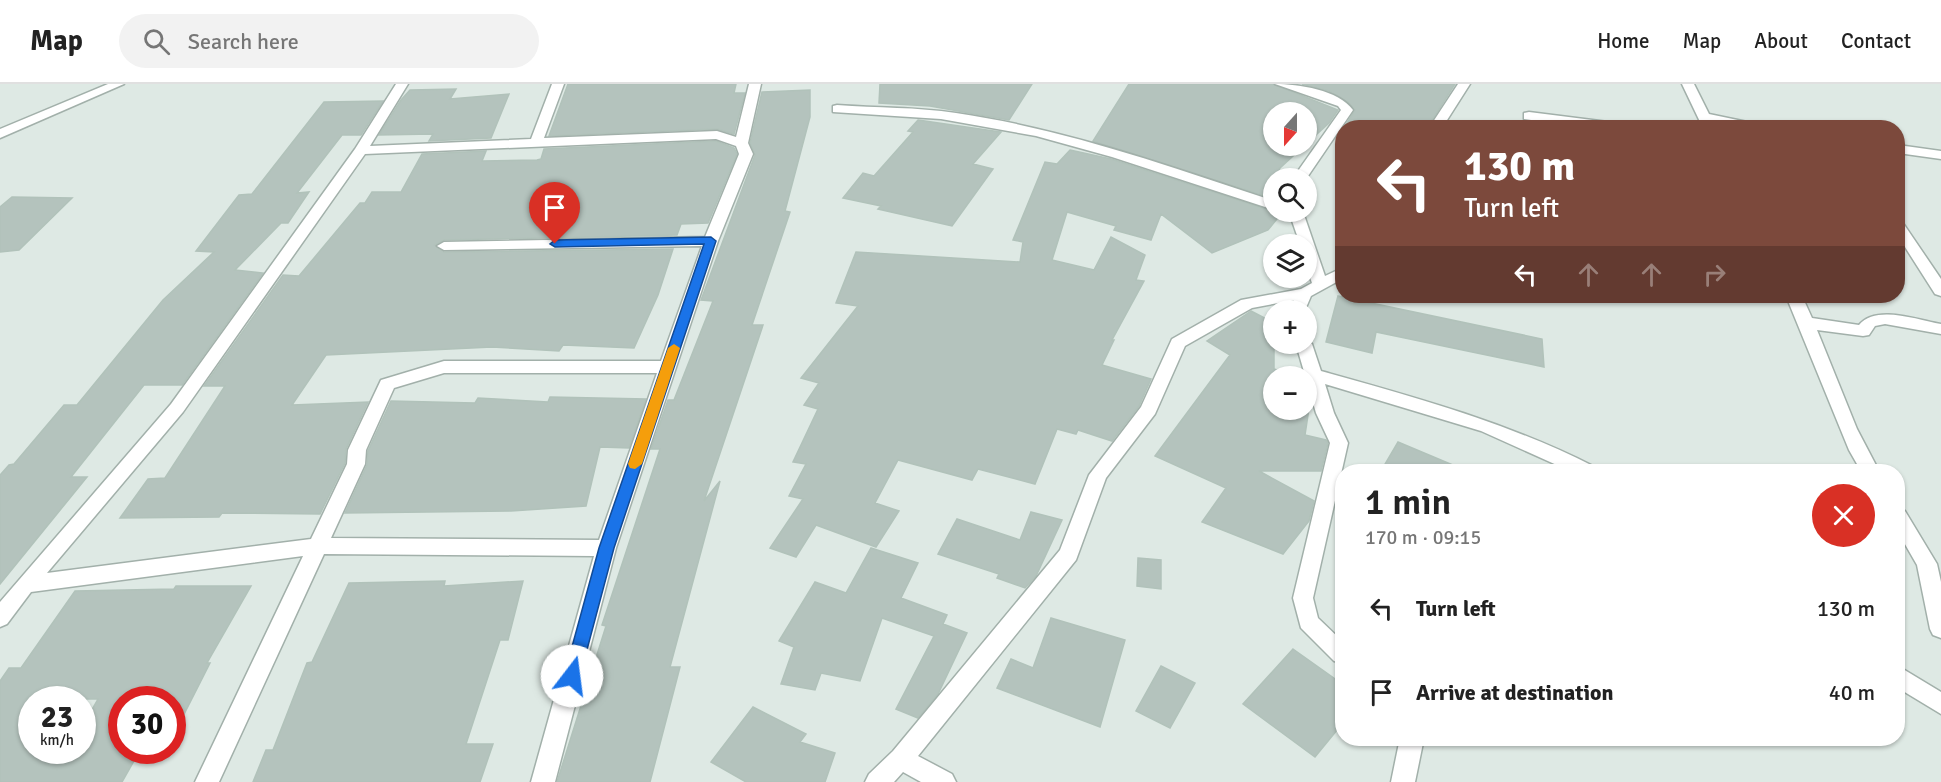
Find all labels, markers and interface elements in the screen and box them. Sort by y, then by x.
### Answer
search box [119,14,539,68]
text: Map [30,24,83,58]
icon: search [140,25,173,58]
text: Search here [188,28,299,55]
text: Home [1597,28,1650,54]
text: Map [1683,28,1721,54]
text: About [1754,28,1808,54]
text: Contact [1841,28,1911,54]
north arrow [1263,102,1317,156]
map controls [1263,102,1317,420]
text: 130 m [1464,141,1575,192]
icon: left [1365,144,1443,222]
button: search [1263,168,1317,222]
pin [529,182,580,244]
icon: arrive [538,191,571,224]
text: Turn left [1464,192,1559,225]
button: layers [1263,234,1317,288]
icon: left [1509,258,1542,291]
icon: ahead [1572,258,1605,291]
icon: ahead [1635,258,1668,291]
icon: right [1698,258,1731,291]
button: + [1263,300,1317,354]
button: − [1263,366,1317,420]
text: 1 min [1365,480,1451,525]
button: close [1812,484,1875,547]
text: 170 m · 09:15 [1365,525,1481,550]
icon: left [1365,592,1398,625]
text: Turn left [1416,595,1496,622]
text: 130 m [1817,595,1875,622]
position arrow [540,644,604,708]
icon: arrive [1365,676,1398,709]
text: Arrive at destination [1416,679,1613,706]
text: 40 m [1829,679,1875,706]
speed limit sign: 30 [108,686,186,764]
text: 23 [41,699,73,736]
text: km/h [40,731,74,749]

